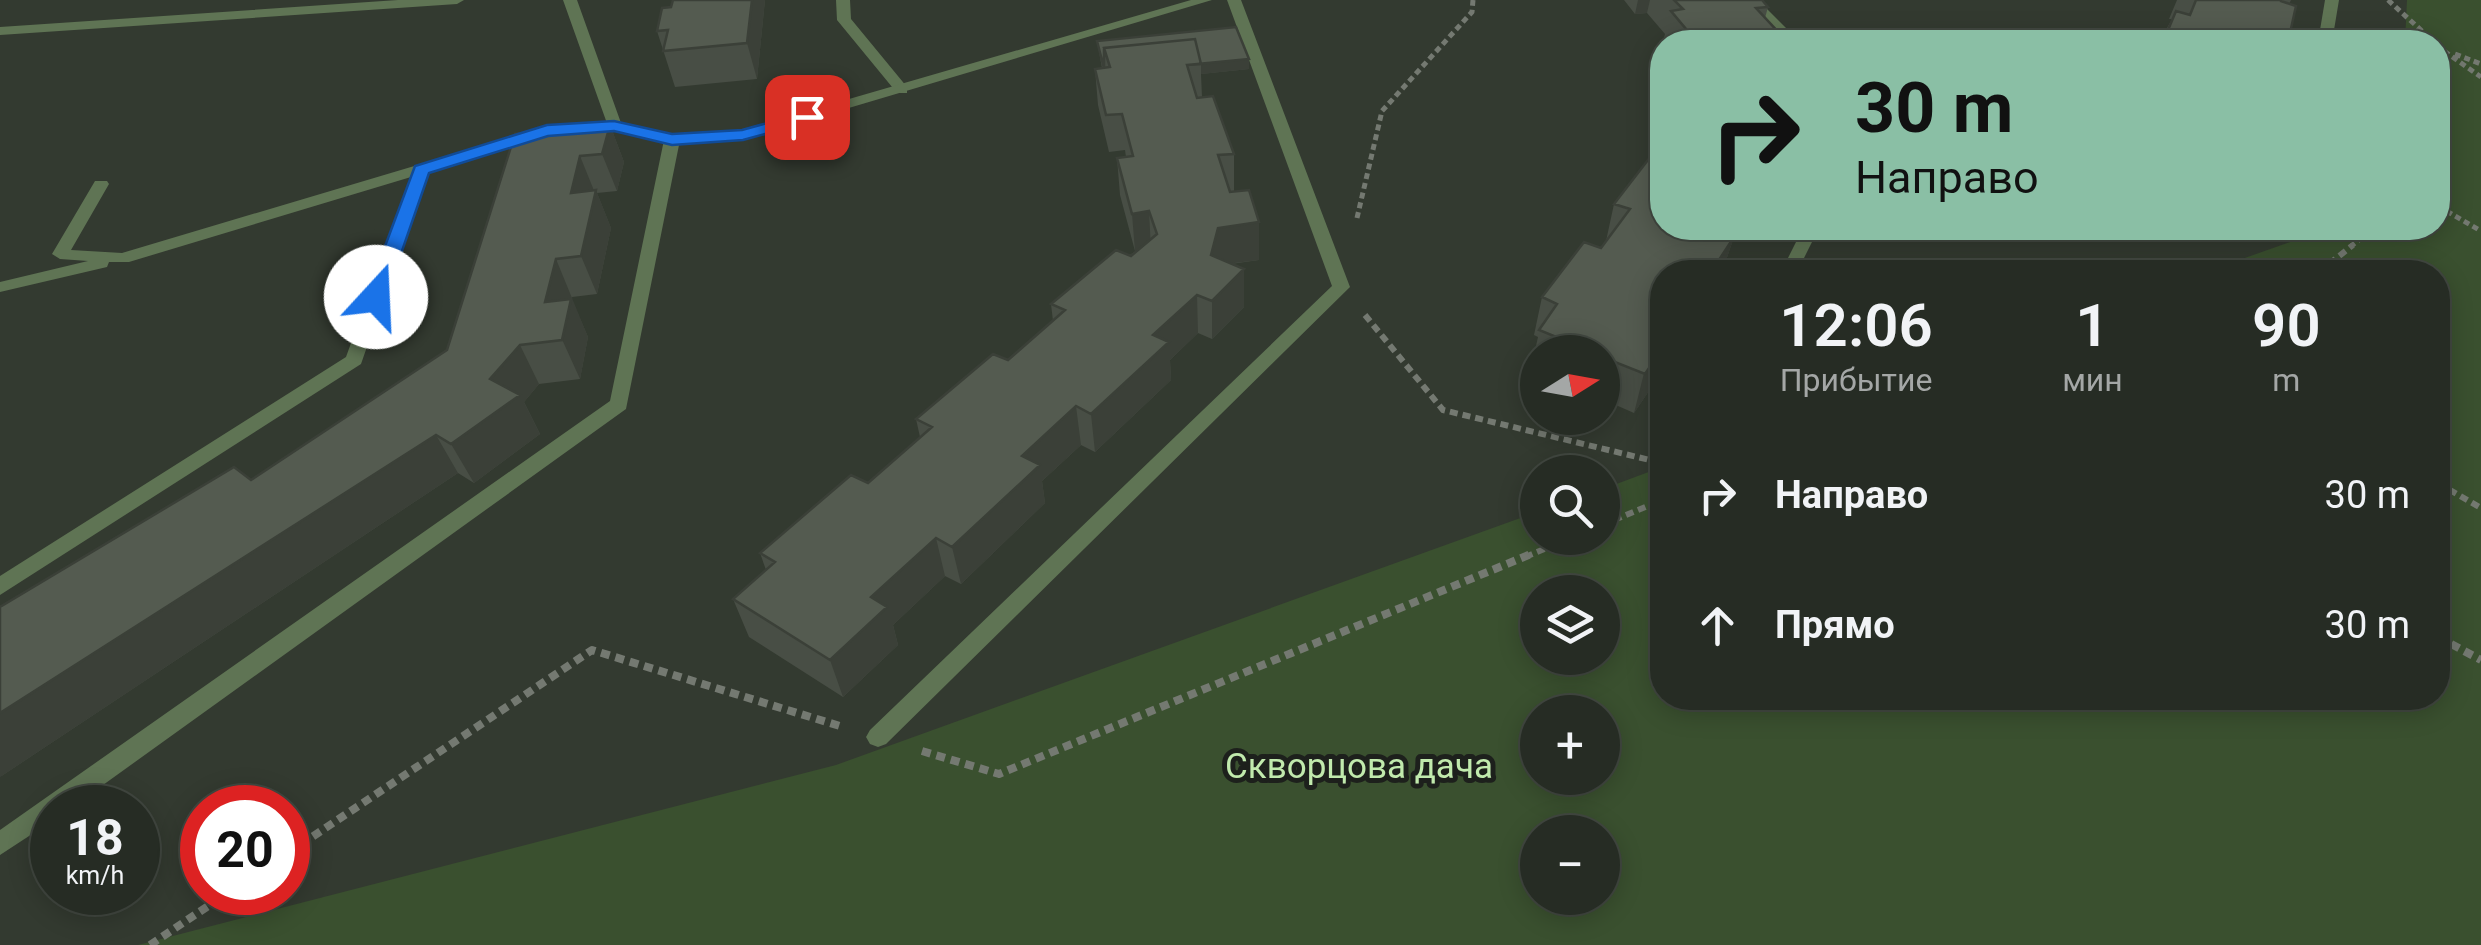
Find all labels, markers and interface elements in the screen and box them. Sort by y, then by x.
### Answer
text: 30 m [1855,67,2013,149]
icon: right [1690,70,1820,200]
pin [765,75,850,160]
icon: arrive [780,90,835,145]
text: Направо [1855,151,2039,204]
position arrow [324,245,428,349]
text: 12:06 [1779,290,1933,361]
text: 1 [2075,290,2110,361]
text: 90 [2252,290,2321,361]
north arrow [1520,335,1620,435]
map controls [1520,335,1620,915]
text: Прибытие [1780,361,1932,399]
text: мин [2062,361,2123,399]
text: m [2272,361,2300,399]
button: search [1520,455,1620,555]
icon: right [1690,468,1745,523]
text: Направо [1775,473,1928,517]
text: 30 m [2325,473,2410,517]
button: layers [1520,575,1620,675]
icon: ahead [1690,598,1745,653]
text: Прямо [1775,603,1895,647]
text: 30 m [2325,603,2410,647]
button: + [1520,695,1620,795]
park label: Скворцова дача [1225,746,1493,787]
speed limit sign: 20 [180,785,310,915]
text: 18 [66,809,124,867]
button: − [1520,815,1620,915]
text: km/h [66,861,124,890]

